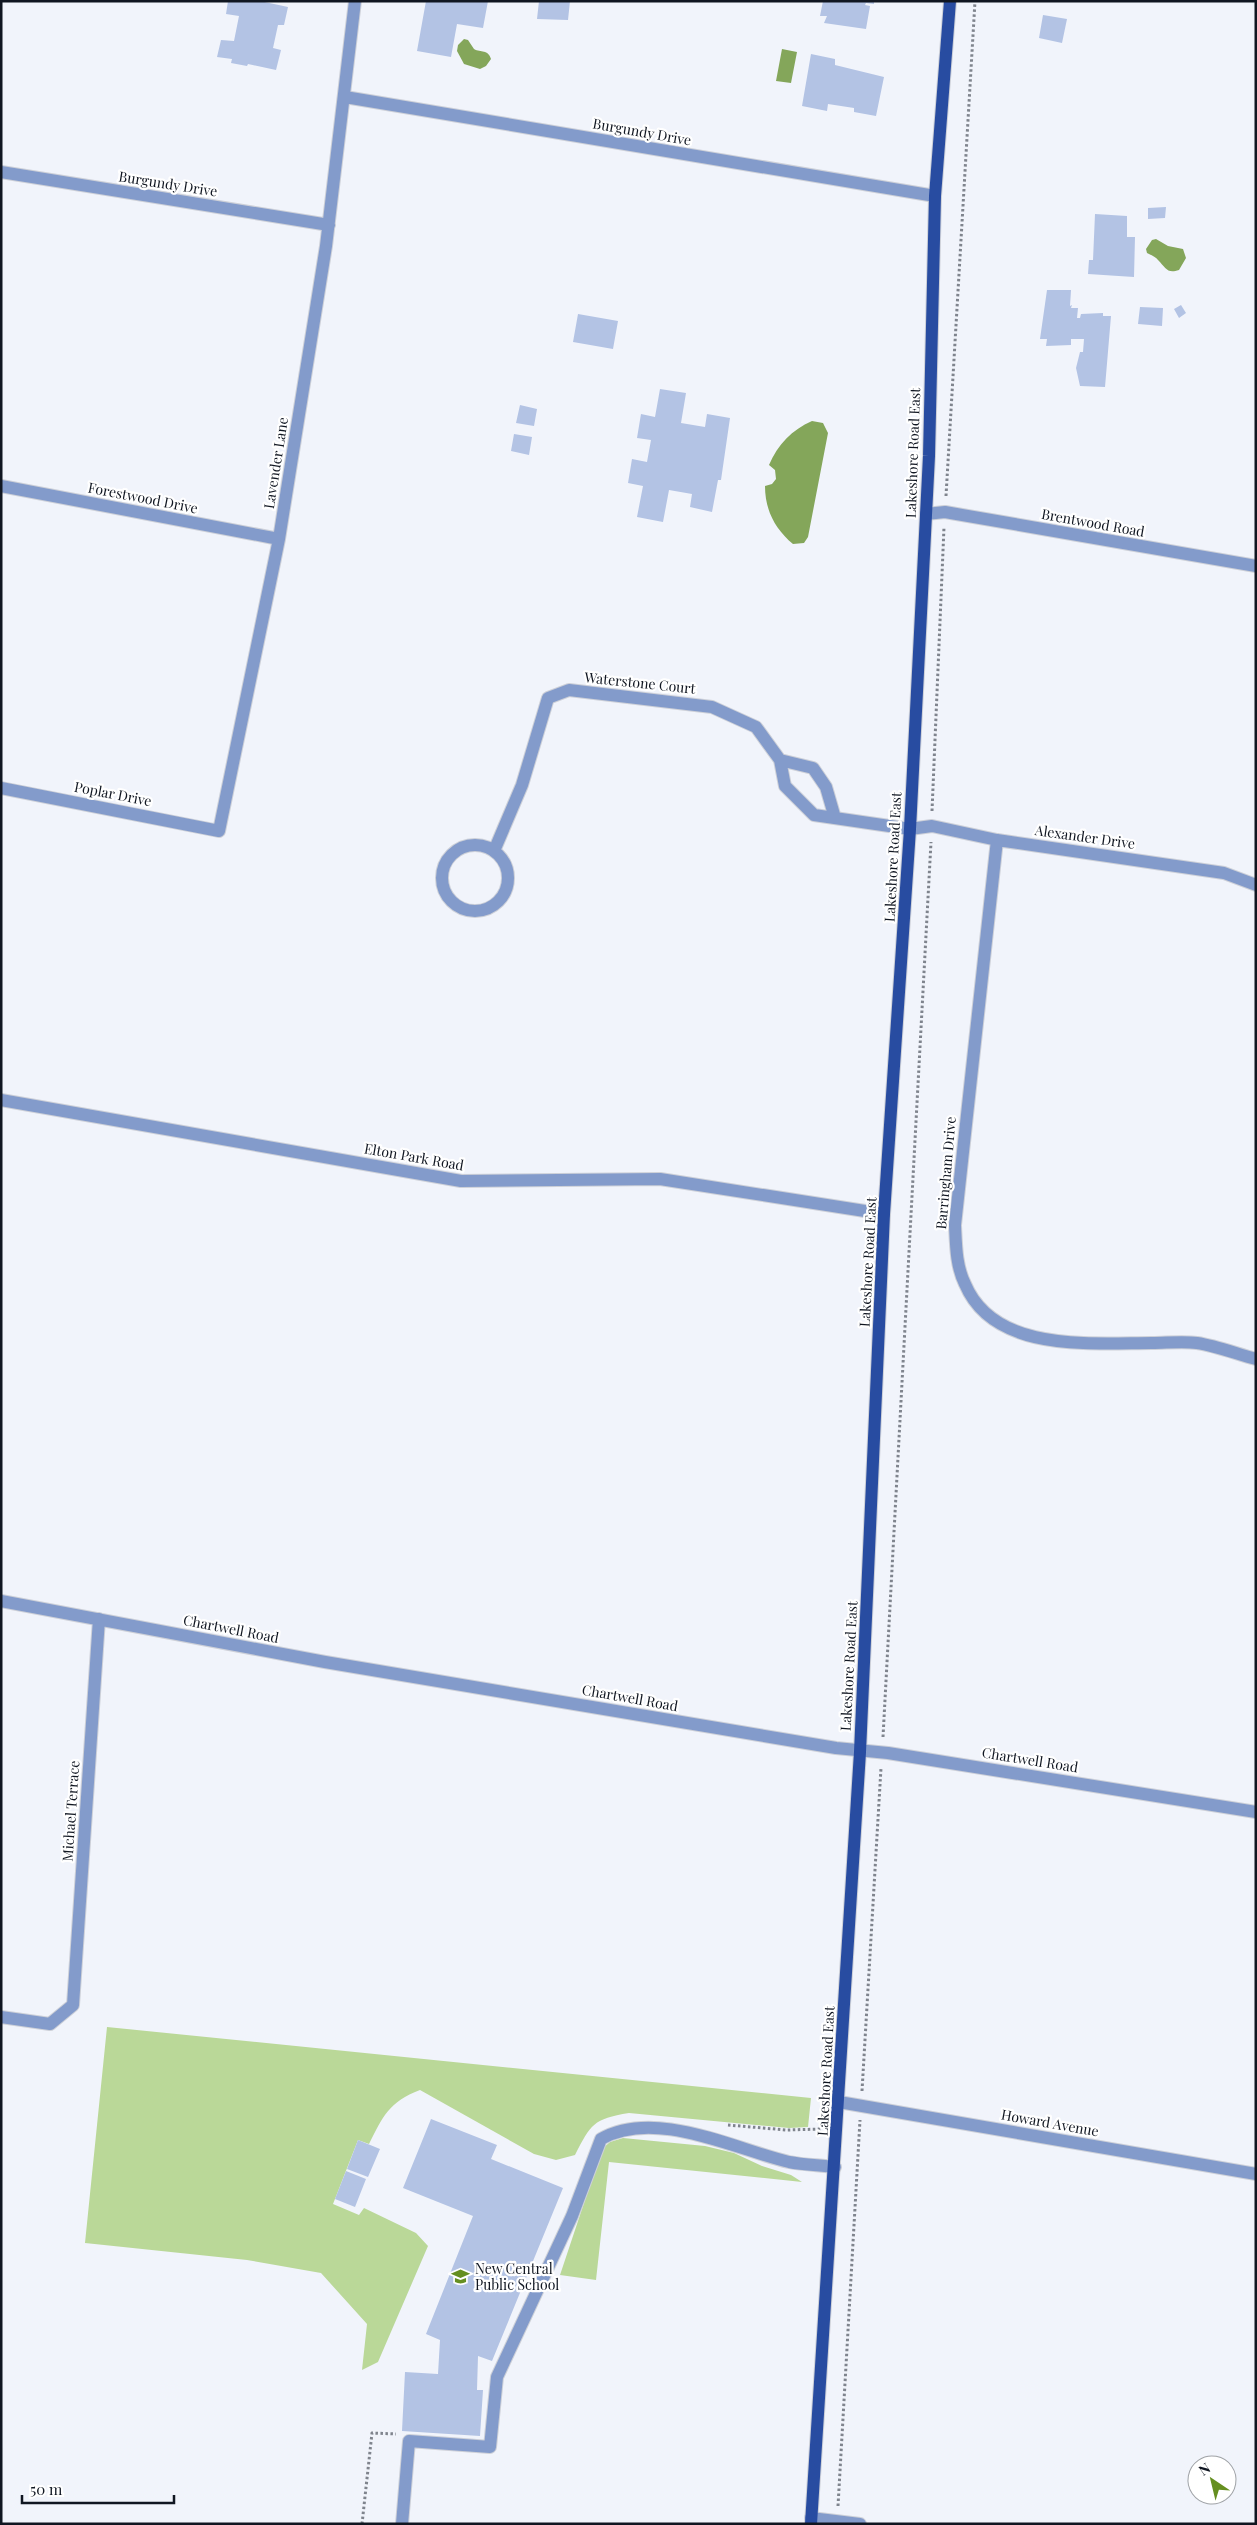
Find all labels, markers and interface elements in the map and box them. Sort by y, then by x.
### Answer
street label: Burgundy Drive [591,114,693,150]
street label: Burgundy Drive [117,166,219,201]
street label: Lakeshore Road East [901,386,924,518]
street label: Lavender Lane [259,416,292,510]
street label: Forestwood Drive [87,478,200,517]
street label: Brentwood Road [1040,504,1146,541]
street label: Waterstone Court [583,667,698,698]
street label: Poplar Drive [73,777,153,810]
street label: Lakeshore Road East [880,790,905,923]
street label: Alexander Drive [1033,820,1136,853]
street label: Barringham Drive [931,1116,960,1230]
street label: Elton Park Road [363,1138,465,1175]
street label: Lakeshore Road East [855,1195,880,1328]
street label: Lakeshore Road East [836,1599,861,1732]
street label: Chartwell Road [182,1610,281,1647]
street label: Chartwell Road [581,1680,680,1715]
street label: Chartwell Road [981,1743,1080,1776]
street label: Michael Terrace [58,1760,84,1862]
street label: Lakeshore Road East [813,2004,838,2137]
street label: Howard Avenue [1000,2105,1100,2140]
place label: New Central Public School [475,2259,559,2294]
school or university icon: New Central Public School [451,2267,471,2287]
north arrow [1187,2455,1237,2505]
text: N [1195,2458,1214,2480]
scale bar [22,2472,175,2504]
text: 50 m [30,2479,63,2499]

